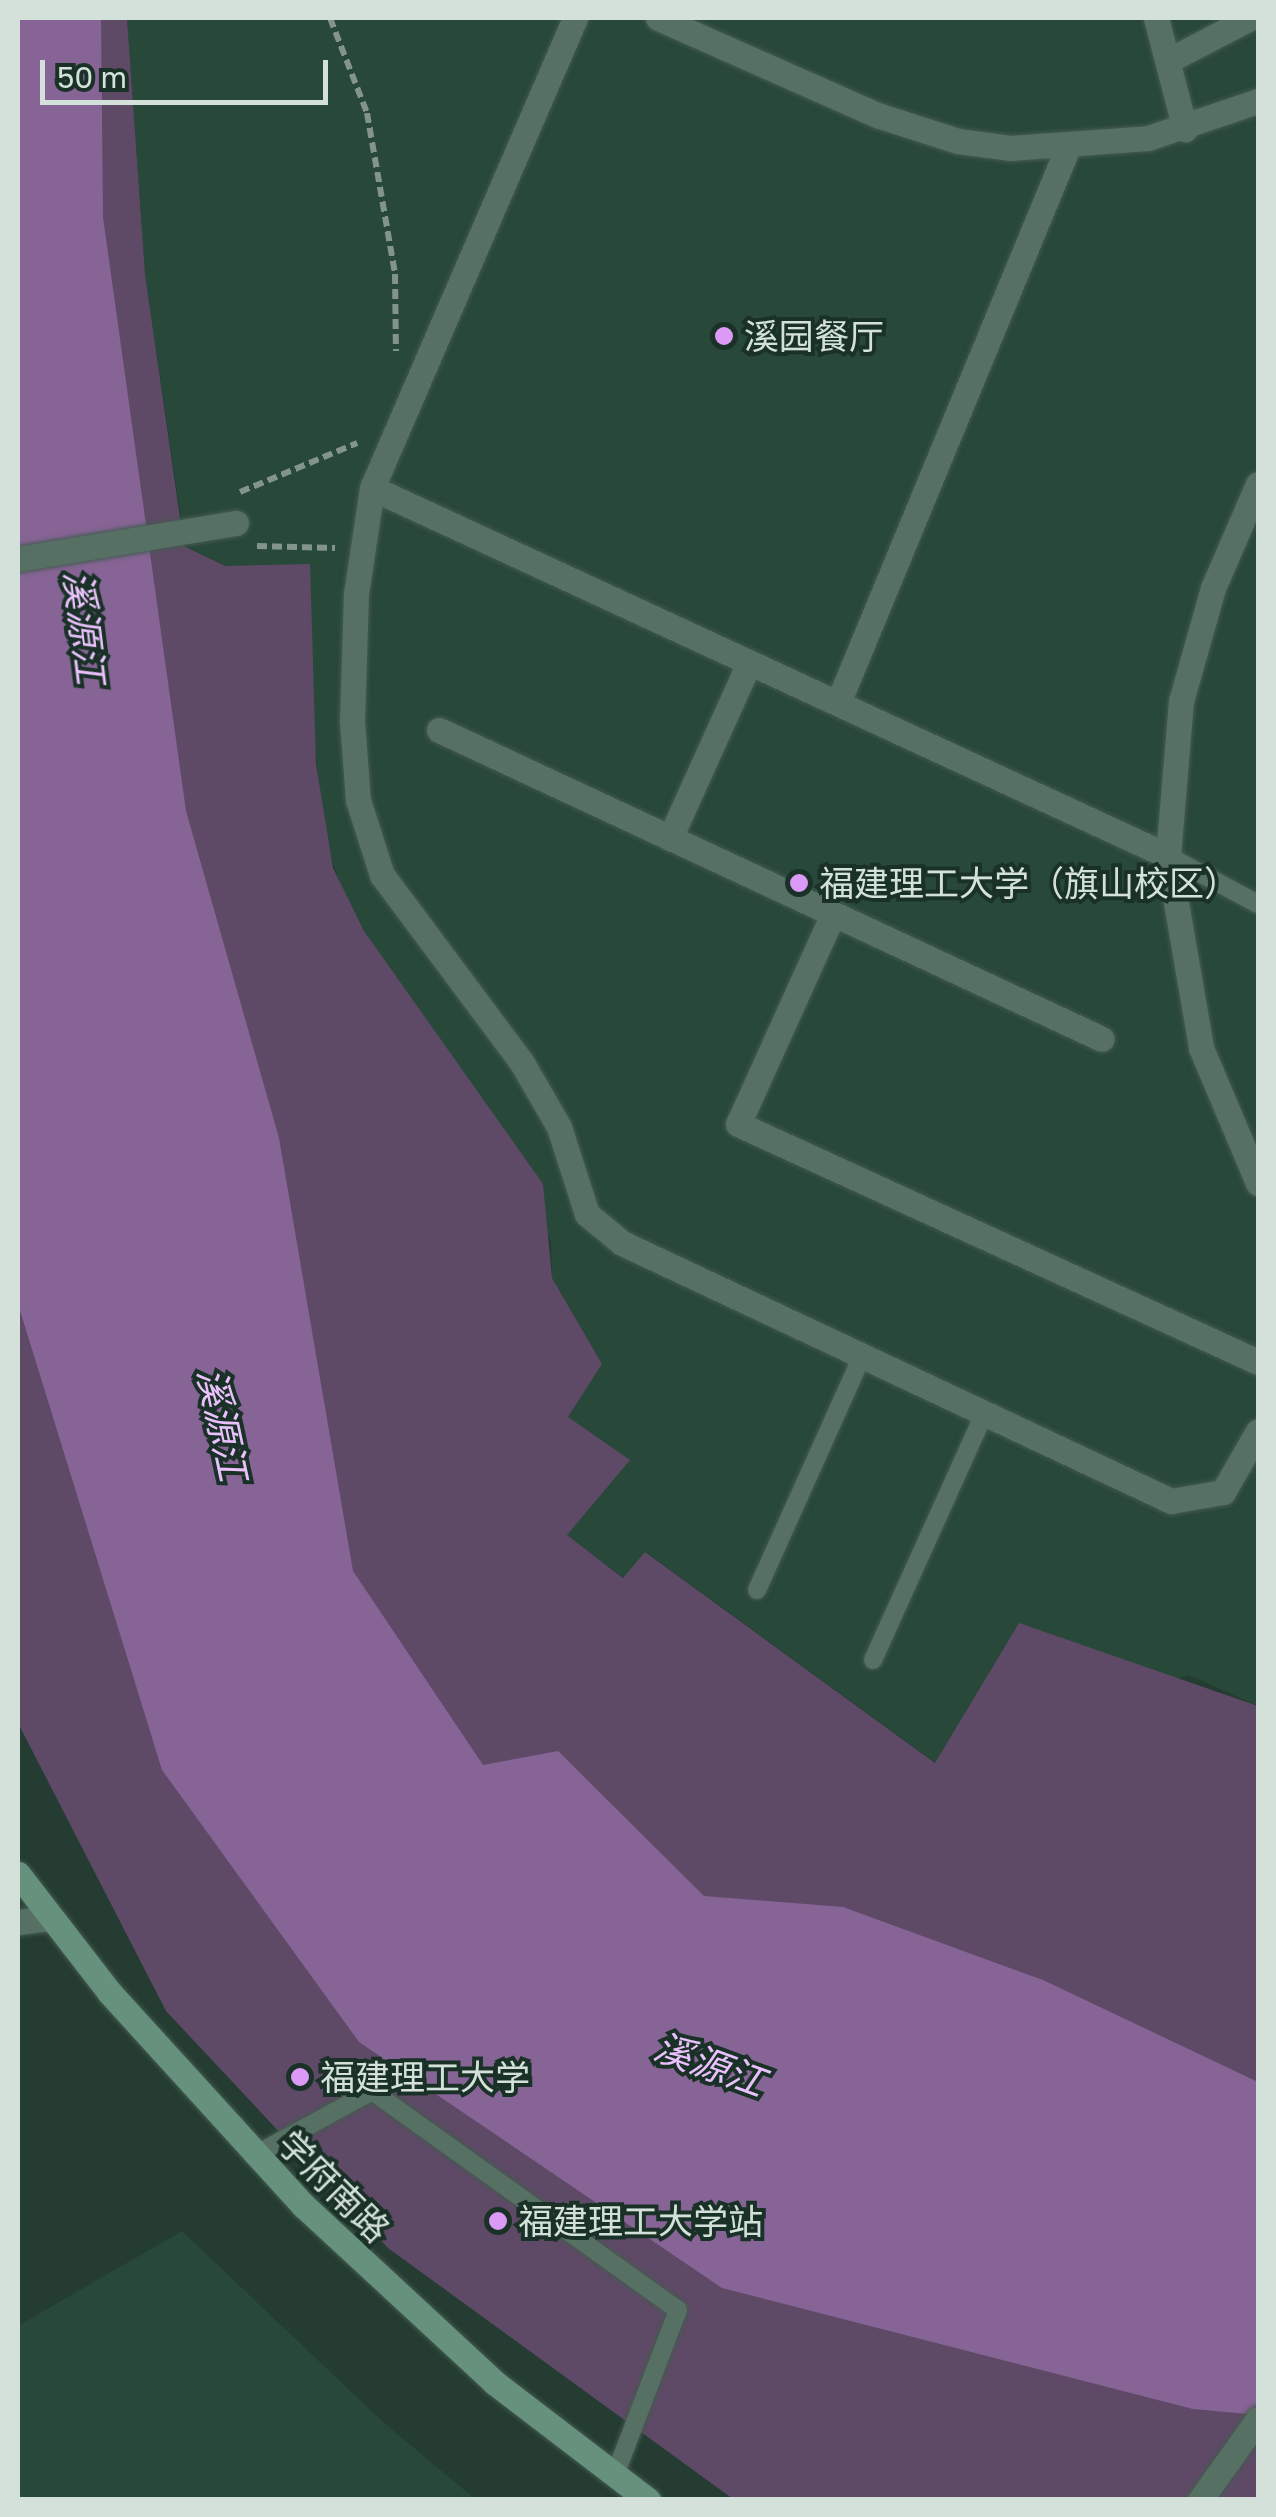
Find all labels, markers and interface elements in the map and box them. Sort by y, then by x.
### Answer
scale bar [45,40,332,102]
text: 50 m [57,59,127,95]
place label: 溪园餐厅 [744,315,884,357]
marker: 溪园餐厅 [713,325,735,347]
water label: 溪源江 [55,568,115,686]
place label: 福建理工大学（旗山校区） [819,862,1239,904]
marker: 福建理工大学（旗山校区） [788,872,810,894]
water label: 溪源江 [189,1364,257,1484]
water label: 溪源江 [649,2023,771,2105]
place label: 福建理工大学 [320,2056,530,2098]
marker: 福建理工大学 [289,2066,311,2088]
street label: 学府南路 [270,2122,398,2250]
place label: 福建理工大学站 [518,2200,763,2242]
marker: 福建理工大学站 [487,2210,509,2232]

